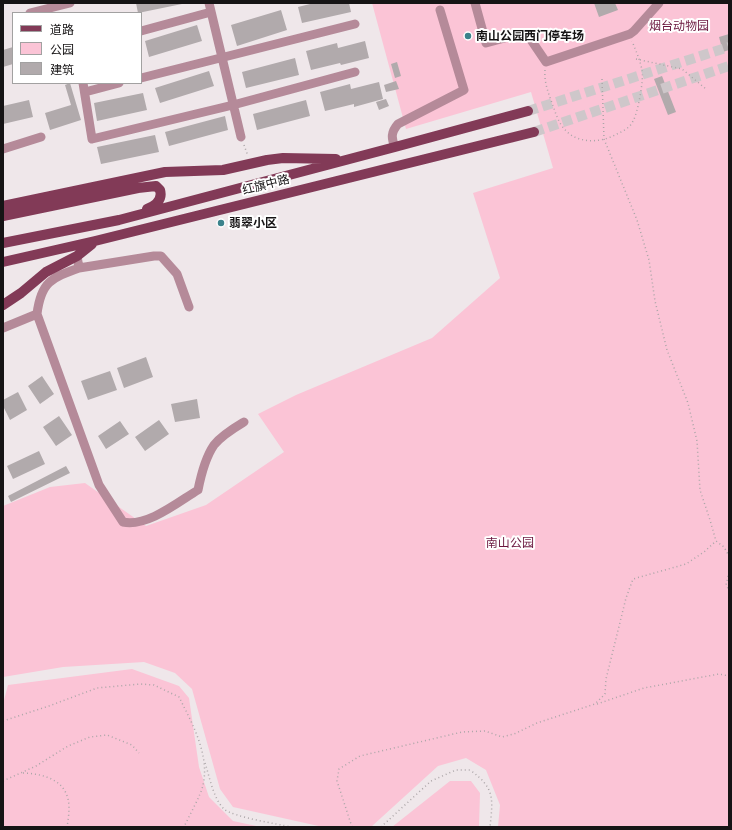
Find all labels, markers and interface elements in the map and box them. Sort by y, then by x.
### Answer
legend [12,12,142,84]
park label: 烟台动物园 [649,19,709,33]
text: 道路 [50,24,74,36]
place label: 南山公园西门停车场 [476,29,584,43]
marker: 南山公园西门停车场 [463,31,473,41]
text: 公园 [50,44,74,56]
text: 建筑 [50,64,74,76]
street label: 红旗中路 [241,172,291,198]
place label: 翡翠小区 [229,216,277,230]
marker: 翡翠小区 [216,218,226,228]
park label: 南山公园 [486,536,534,550]

